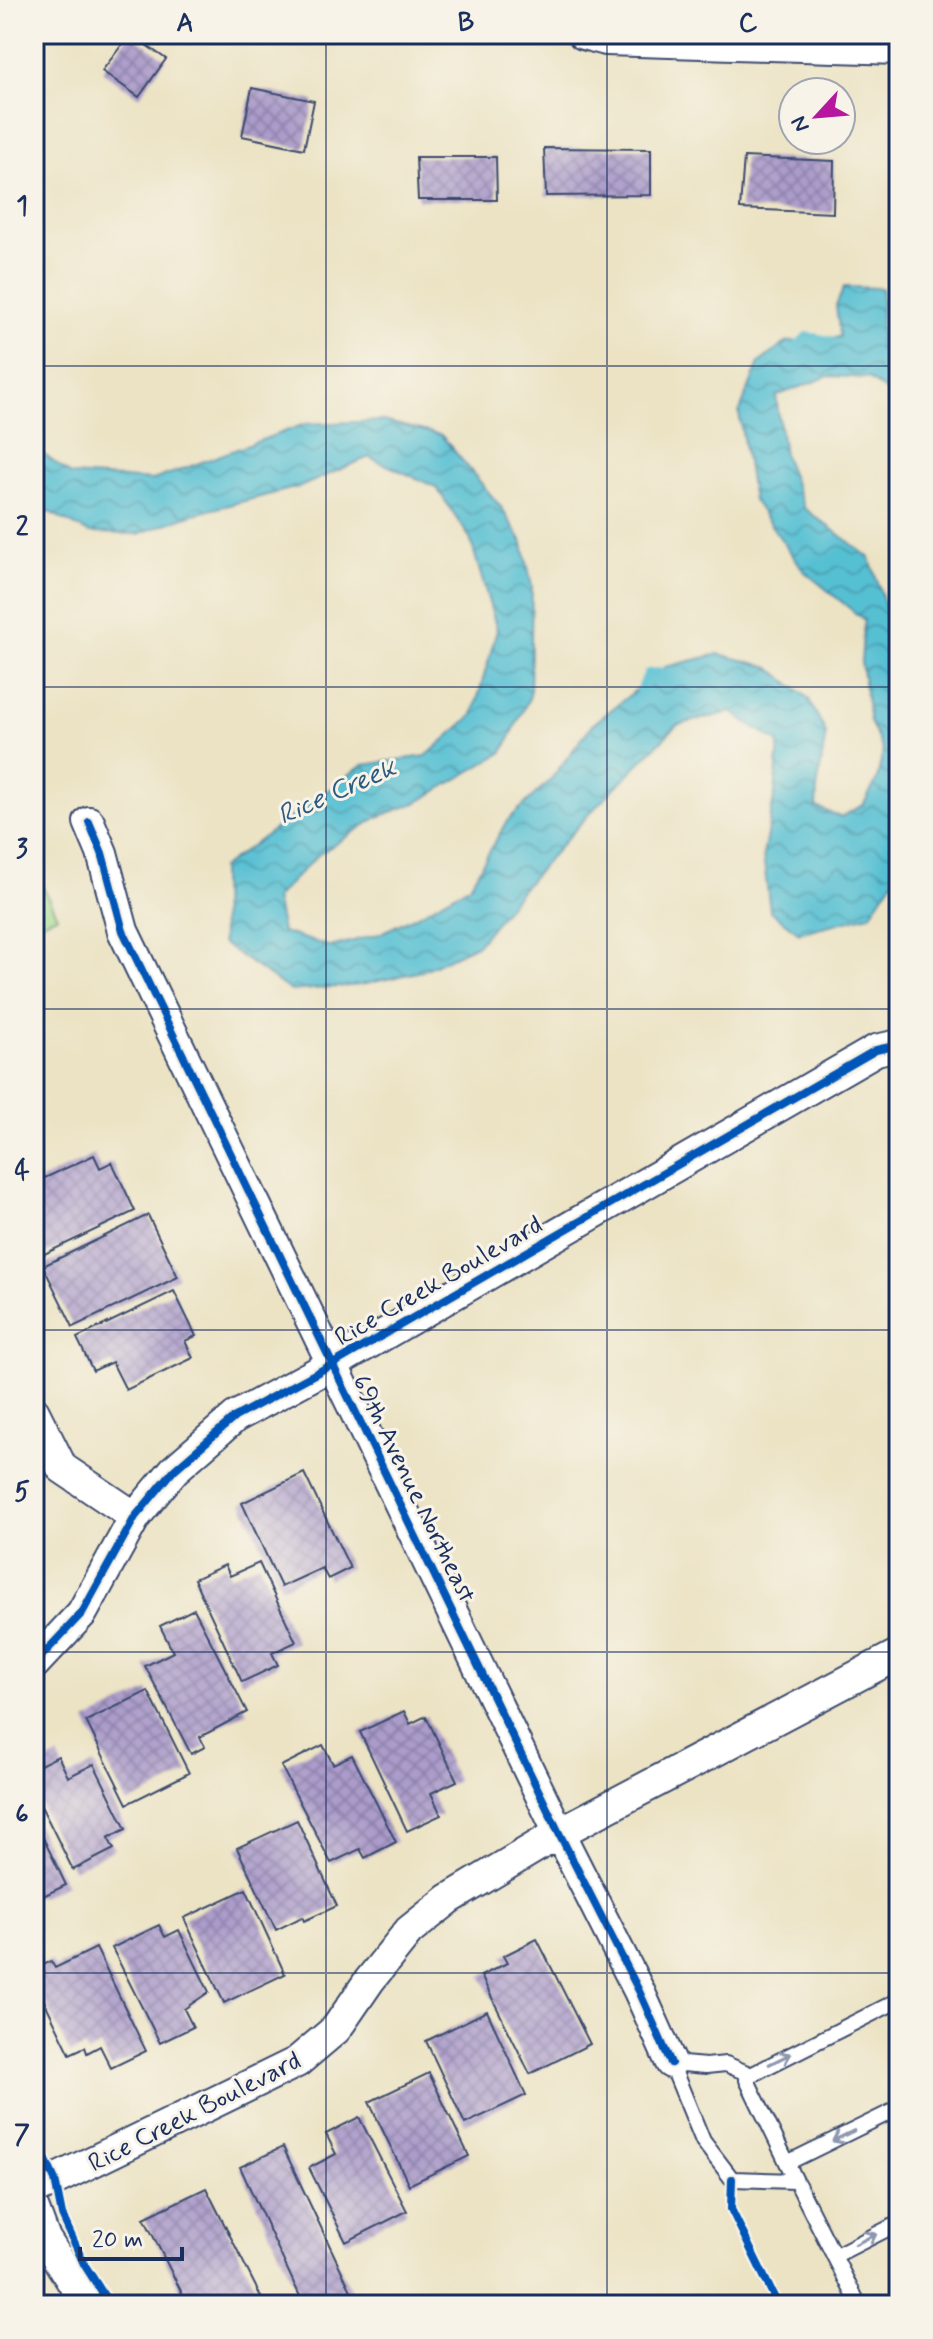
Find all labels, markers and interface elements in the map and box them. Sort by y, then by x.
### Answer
text: A [176,7,194,41]
text: B [458,7,474,41]
text: C [739,7,758,41]
north arrow [777,76,857,156]
text: N [785,111,817,137]
text: 1 [16,190,28,224]
text: 2 [16,511,29,545]
water label: Rice Creek [272,749,403,835]
text: 3 [16,833,28,867]
text: 4 [14,1155,30,1189]
street label: Rice Creek Boulevard [329,1208,549,1355]
street label: 69th Avenue Northeast [343,1369,483,1608]
text: 5 [14,1476,30,1510]
text: 6 [15,1798,29,1832]
street label: Rice Creek Boulevard [83,2044,307,2181]
one-way arrow [767,2050,791,2066]
text: 7 [14,2119,30,2153]
one-way arrow [832,2128,856,2144]
scale bar [80,2211,182,2261]
text: 20 m [92,2225,143,2256]
one-way arrow [854,2231,878,2247]

